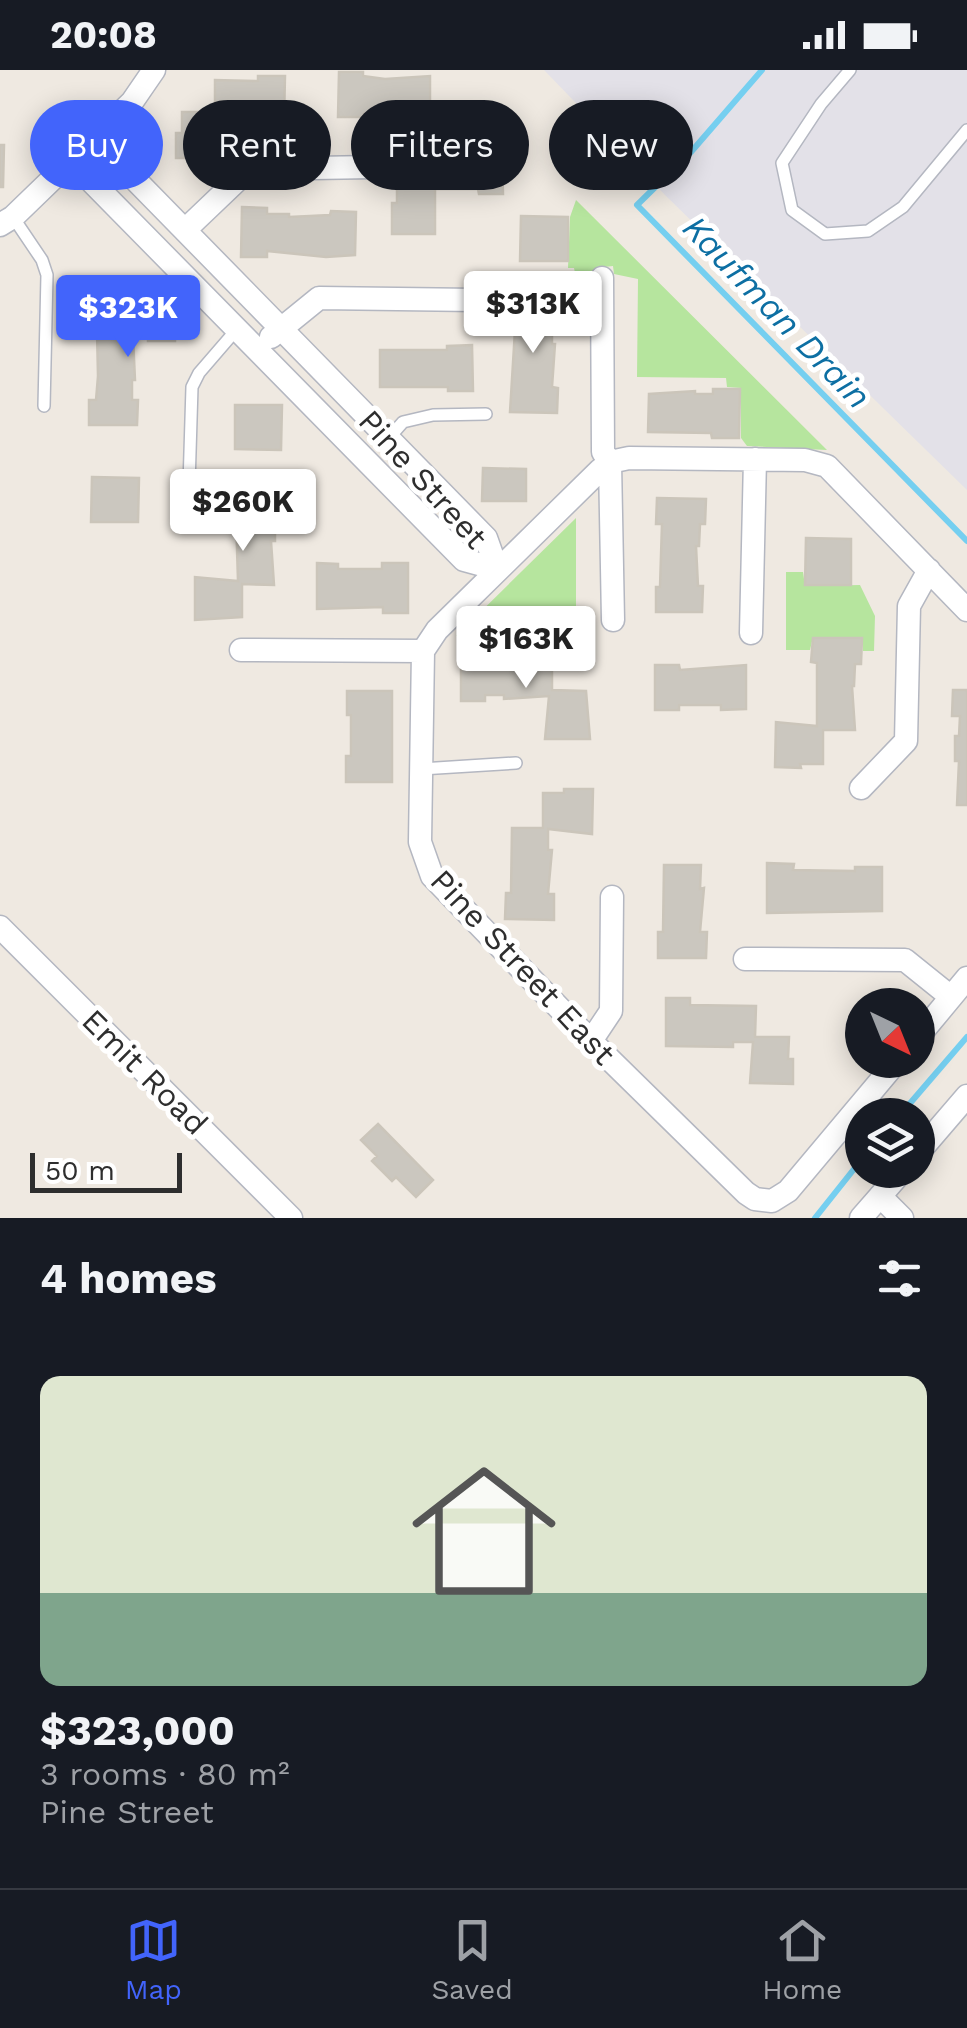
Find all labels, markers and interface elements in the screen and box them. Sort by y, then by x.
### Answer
text: 20:08 [50,13,157,57]
chip: Buy [30,100,163,190]
chip: Rent [183,100,331,190]
chip: Filters [351,100,529,190]
chip: New [549,100,693,190]
water label: Kaufman Drain [674,207,880,417]
pin: $313K [463,271,603,356]
pin: $323K [58,275,198,360]
text: $313K [486,284,580,322]
text: $323K [78,288,178,326]
street label: Pine Street [351,402,495,556]
pin: $260K [173,469,313,554]
text: $260K [192,482,294,520]
pin: $163K [456,606,596,691]
text: $163K [478,619,574,657]
street label: Pine Street East [423,861,623,1073]
north arrow [845,988,935,1078]
map controls [845,988,935,1188]
street label: Emit Road [74,1001,216,1143]
button: layers [845,1098,935,1188]
scale bar [30,1148,182,1192]
text: 50 m [45,1154,115,1187]
icon: filters [872,1251,927,1306]
text: 4 homes [40,1254,217,1303]
icon: home [394,1441,574,1621]
text: $323,000 [40,1706,235,1755]
text: 3 rooms · 80 m² [40,1755,290,1793]
text: Pine Street [40,1793,214,1831]
tab: Map [125,1913,182,2006]
tab: Saved [431,1913,513,2006]
tab: Home [762,1913,842,2006]

